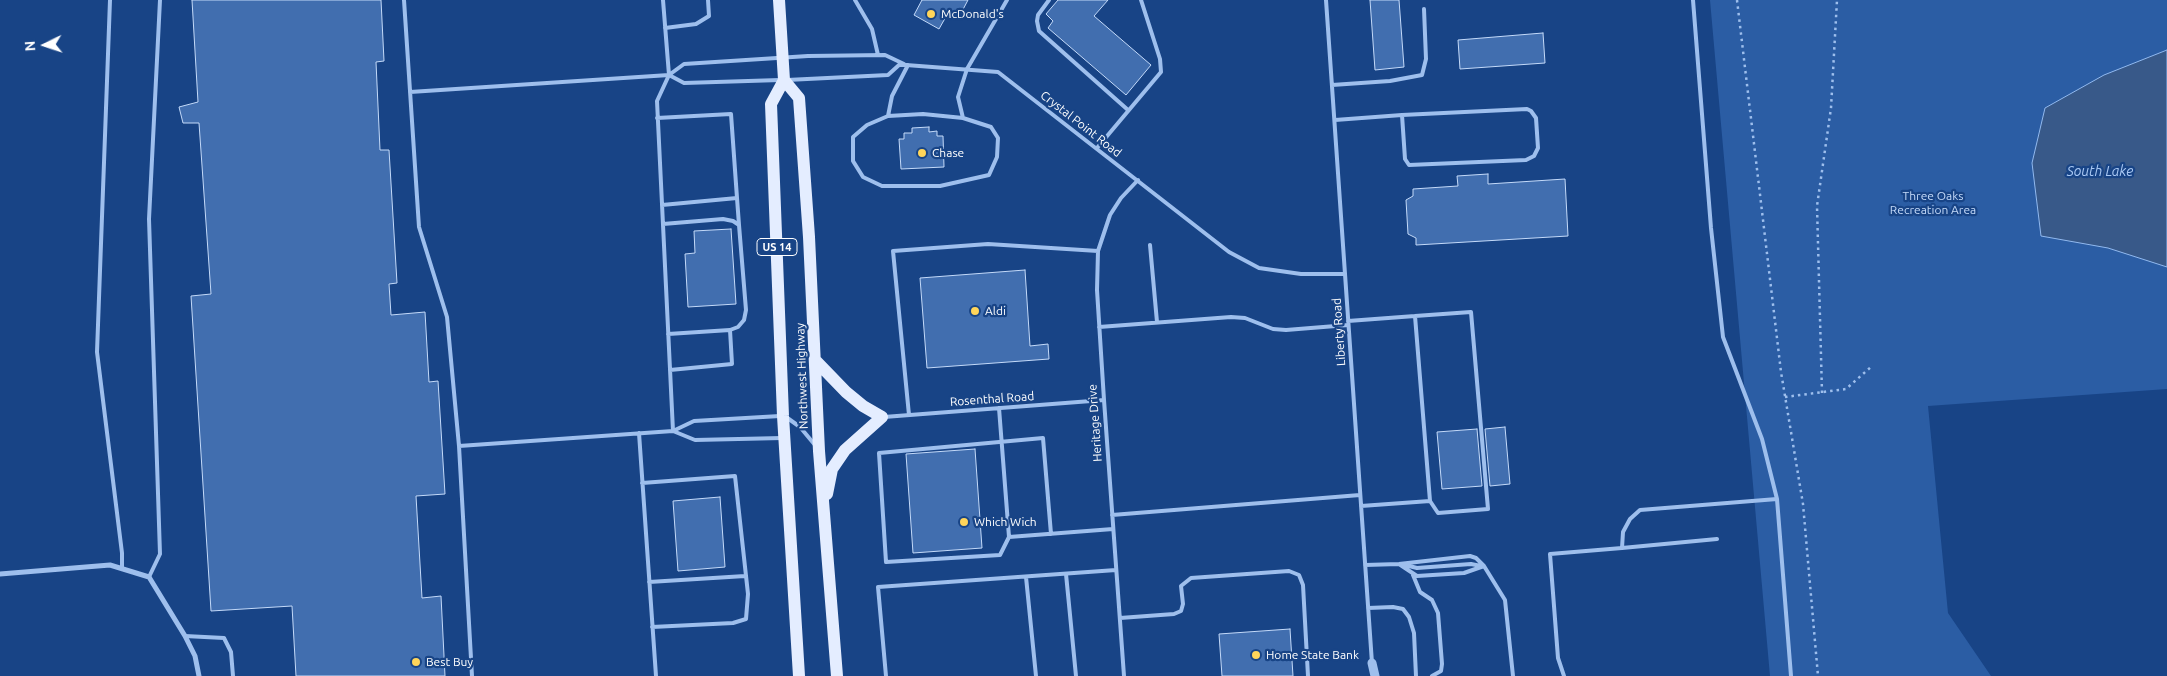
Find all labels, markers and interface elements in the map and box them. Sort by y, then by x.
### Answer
place label: McDonald's [941,7,1004,21]
marker: McDonald's [925,8,937,20]
north arrow [20,20,70,70]
text: N [22,40,38,52]
street label: Crystal Point Road [1038,88,1124,160]
place label: Chase [932,146,964,160]
marker: Chase [916,147,928,159]
water label: South Lake [2067,163,2133,179]
park label: Three Oaks Recreation Area [1890,189,1976,217]
road number: US 14 [757,238,797,256]
street label: Liberty Road [1329,298,1349,366]
place label: Aldi [985,304,1006,318]
marker: Aldi [969,305,981,317]
street label: Northwest Highway [793,323,811,429]
street label: Heritage Drive [1085,384,1105,462]
street label: Rosenthal Road [949,389,1035,409]
place label: Which Wich [974,515,1037,529]
marker: Which Wich [958,516,970,528]
place label: Home State Bank [1266,648,1359,662]
marker: Home State Bank [1250,649,1262,661]
place label: Best Buy [426,655,473,669]
marker: Best Buy [410,656,422,668]

